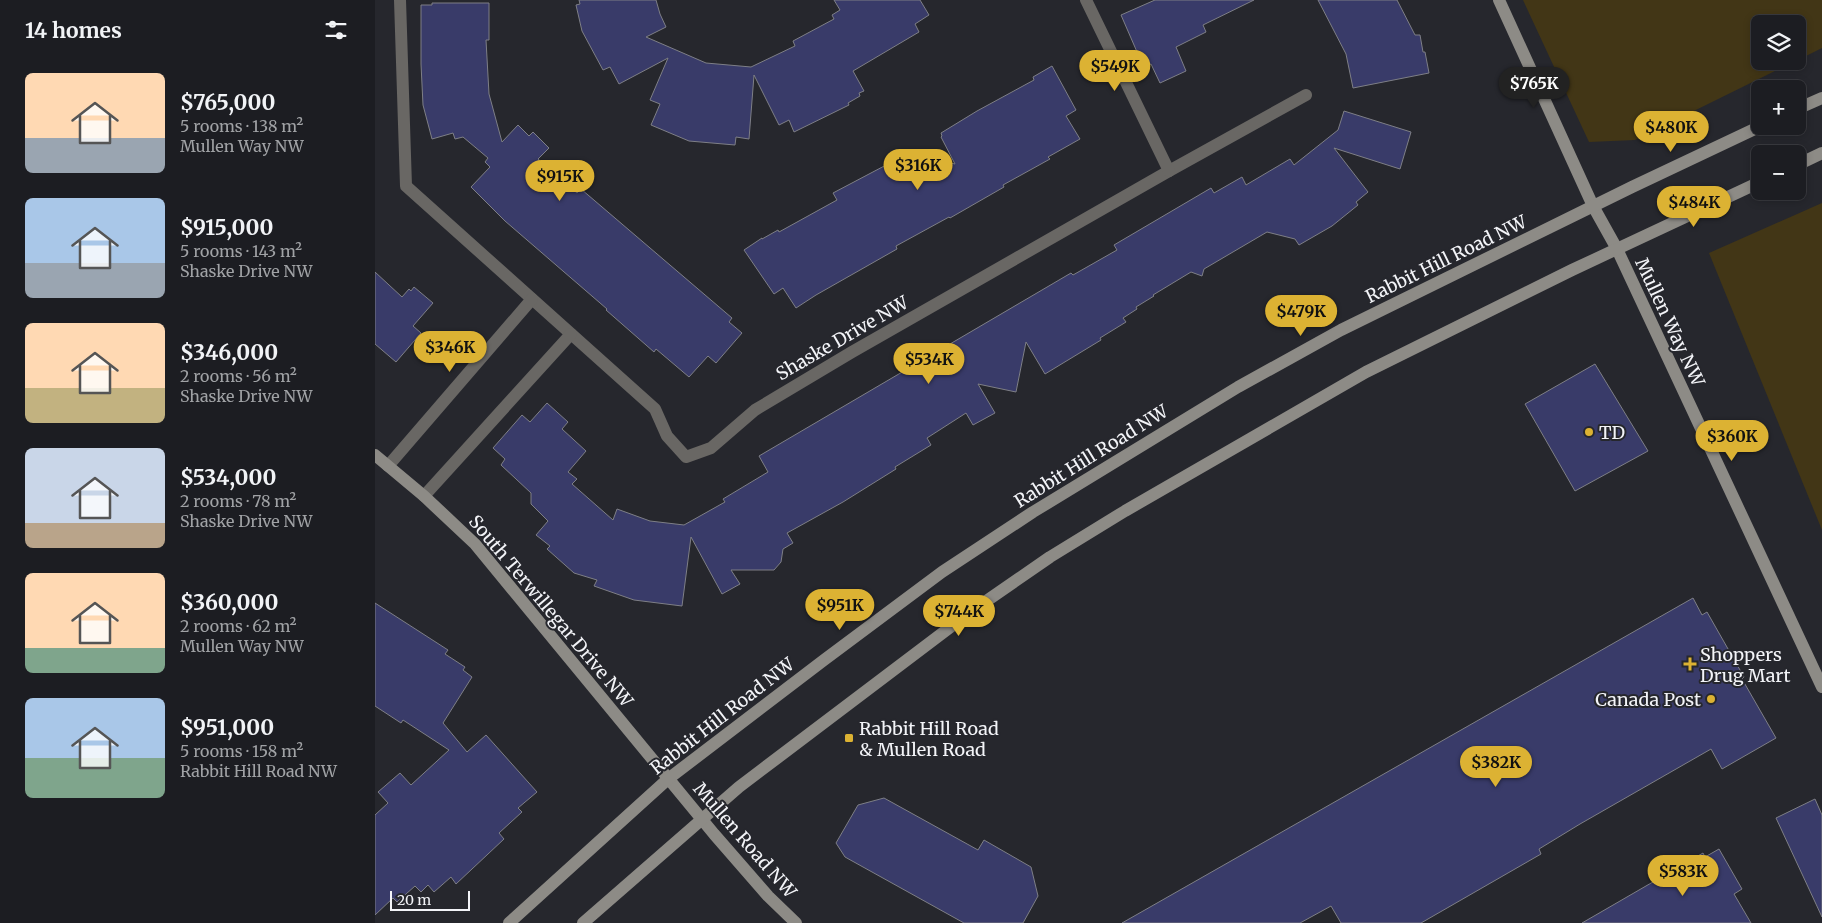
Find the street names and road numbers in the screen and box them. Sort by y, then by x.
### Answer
street label: Rabbit Hill Road NW [1362,209,1531,308]
street label: Mullen Way NW [1630,254,1710,391]
street label: Shaske Drive NW [772,290,913,385]
street label: Rabbit Hill Road NW [1010,399,1173,513]
street label: South Terwillegar Drive NW [464,510,639,713]
street label: Rabbit Hill Road NW [645,652,800,779]
street label: Mullen Road NW [688,777,802,903]

